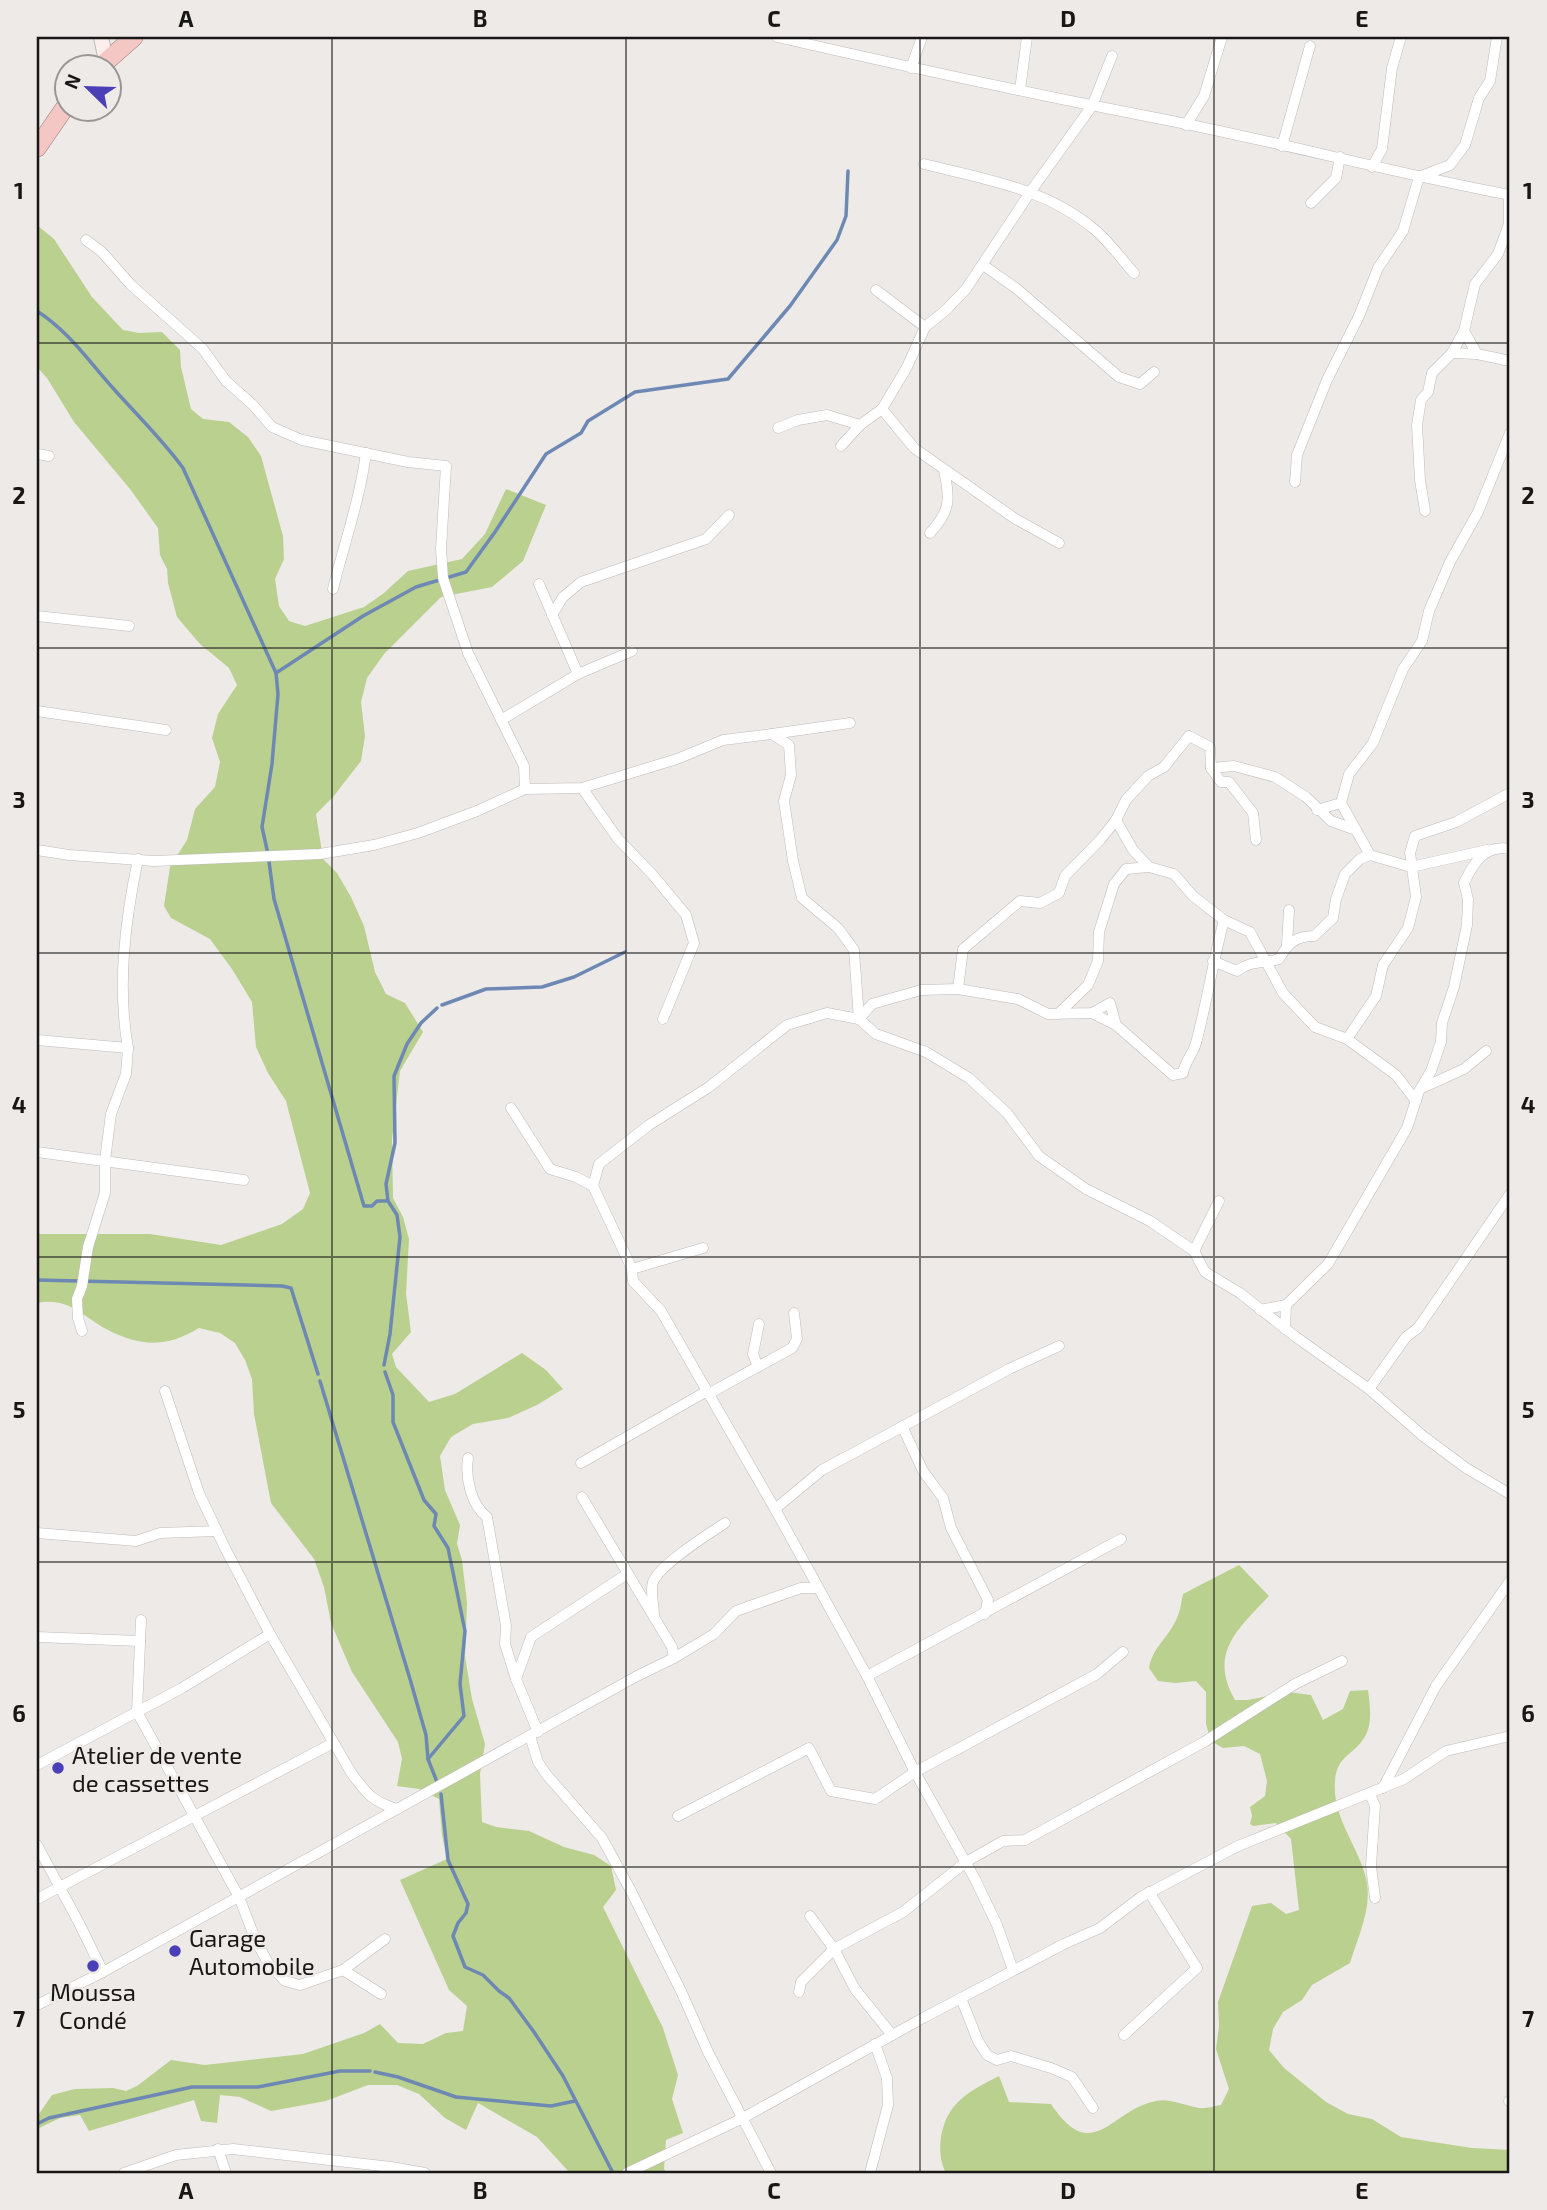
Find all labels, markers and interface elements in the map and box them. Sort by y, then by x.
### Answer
text: A [178,4,194,32]
text: B [473,4,487,32]
text: C [767,4,781,32]
text: D [1060,4,1076,32]
text: E [1355,4,1369,32]
north arrow [52,52,122,122]
text: N [59,70,85,92]
text: 1 [14,176,24,204]
text: 1 [1523,176,1533,204]
text: 2 [12,481,26,509]
text: 2 [1521,481,1535,509]
text: 3 [12,785,26,813]
text: 3 [1521,785,1535,813]
text: 4 [12,1090,26,1118]
text: 4 [1521,1090,1535,1118]
text: 5 [13,1395,25,1423]
text: 5 [1522,1395,1534,1423]
text: 6 [12,1699,26,1727]
text: 6 [1521,1699,1535,1727]
place label: Atelier de vente de cassettes [72,1740,242,1797]
marker: Atelier de vente de cassettes [50,1760,66,1776]
place label: Garage Automobile [189,1923,315,1980]
marker: Garage Automobile [167,1943,183,1959]
marker: Moussa Condé [85,1958,101,1974]
place label: Moussa Condé [50,1977,136,2034]
text: 7 [13,2004,25,2032]
text: 7 [1522,2004,1534,2032]
text: A [178,2176,194,2204]
text: B [473,2176,487,2204]
text: C [767,2176,781,2204]
text: D [1060,2176,1076,2204]
text: E [1355,2176,1369,2204]

